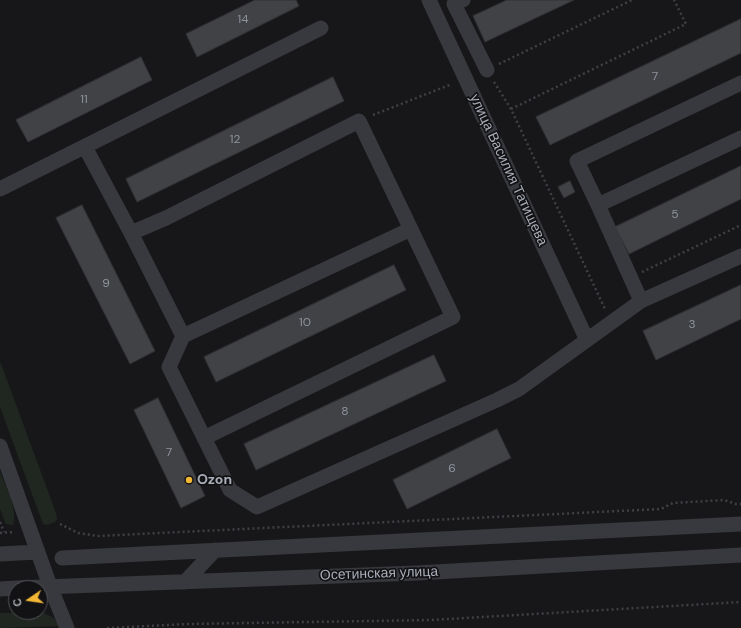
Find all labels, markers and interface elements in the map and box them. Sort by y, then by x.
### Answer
house number: 14 [237,13,249,27]
house number: 7 [652,70,658,84]
street label: улица Василия Татищева [465,92,551,248]
house number: 11 [80,93,88,107]
house number: 12 [230,133,240,147]
house number: 5 [671,208,679,222]
house number: 9 [102,277,110,291]
house number: 10 [299,316,311,330]
house number: 3 [688,318,696,332]
house number: 8 [341,405,349,419]
house number: 7 [166,446,172,460]
house number: 6 [448,462,456,476]
place label: Ozon [197,472,232,488]
marker: Ozon [184,475,194,485]
street label: Осетинская улица [320,564,438,584]
north arrow [8,580,48,620]
text: С [10,597,25,608]

